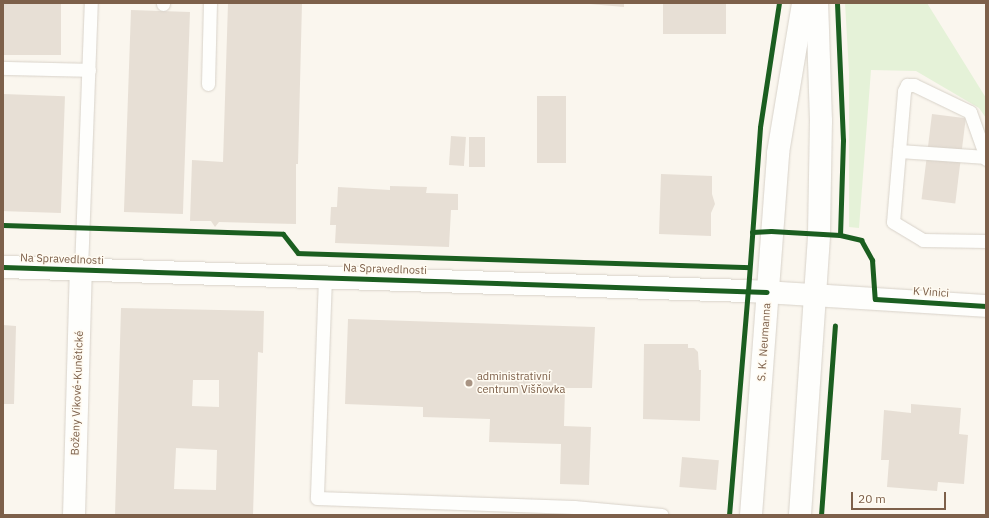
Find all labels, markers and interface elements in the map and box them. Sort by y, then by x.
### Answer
street label: Na Spravedlnosti [20,251,104,267]
street label: Na Spravedlnosti [343,261,427,277]
street label: K Vinici [912,284,950,300]
street label: S. K. Neumanna [755,302,773,382]
street label: Boženy Vikové-Kunětické [68,330,86,456]
place label: administrativní centrum Višňovka [477,370,565,396]
marker: administrativní centrum Višňovka [464,378,474,388]
scale bar [853,484,948,510]
text: 20 m [858,491,886,506]

